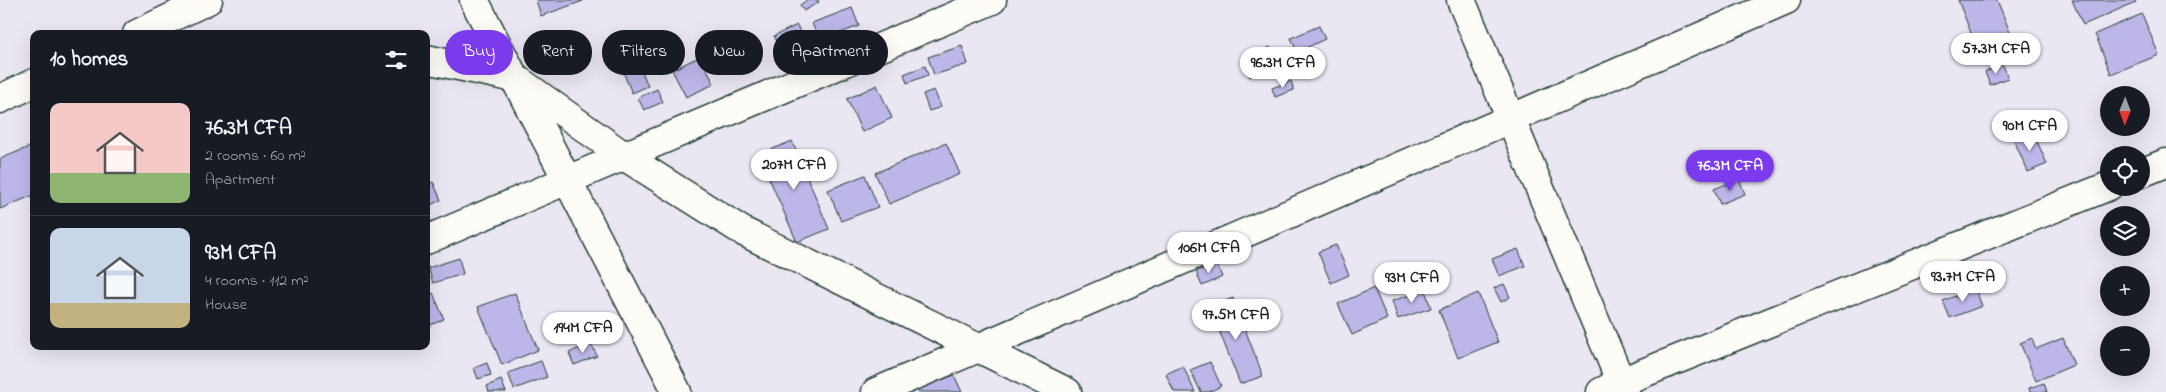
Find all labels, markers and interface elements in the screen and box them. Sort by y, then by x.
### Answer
chip: Buy [445,30,513,75]
chip: Rent [523,30,592,75]
chip: Filters [602,30,685,75]
chip: New [695,30,763,75]
chip: Apartment [773,30,888,75]
pin: 57.3M CFA [1939,32,2053,75]
text: 57.3M CFA [1962,37,2030,61]
text: 10 homes [50,45,128,75]
icon: filters [382,46,410,74]
pin: 96.3M CFA [1226,46,1340,89]
text: 96.3M CFA [1251,51,1315,75]
north arrow [2100,86,2150,136]
map controls [2100,86,2150,376]
pin: 90M CFA [1984,110,2076,152]
text: 76.3M CFA [205,114,292,144]
text: 90M CFA [2003,114,2057,138]
icon: home [90,123,150,183]
text: 2 rooms · 60 m² [205,144,306,168]
button: locate [2100,146,2150,196]
pin: 207M CFA [742,148,846,191]
pin: 76.3M CFA [1673,150,1787,192]
text: 207M CFA [762,153,826,177]
text: 76.3M CFA [1697,154,1763,178]
text: Apartment [205,168,275,192]
button: layers [2100,206,2150,256]
pin: 106M CFA [1157,232,1261,274]
text: 106M CFA [1178,236,1240,260]
text: 93M CFA [205,239,276,269]
icon: home [90,248,150,308]
pin: 93.7M CFA [1906,260,2020,303]
pin: 93M CFA [1366,262,1458,304]
text: 93.7M CFA [1931,265,1995,289]
text: 93M CFA [1385,266,1439,290]
button: + [2100,266,2150,316]
text: 4 rooms · 112 m² [205,269,308,293]
text: House [205,293,247,317]
pin: 97.5M CFA [1179,298,1293,341]
text: 97.5M CFA [1203,303,1269,327]
pin: 194M CFA [531,312,635,354]
text: 194M CFA [553,316,613,340]
button: − [2100,326,2150,376]

